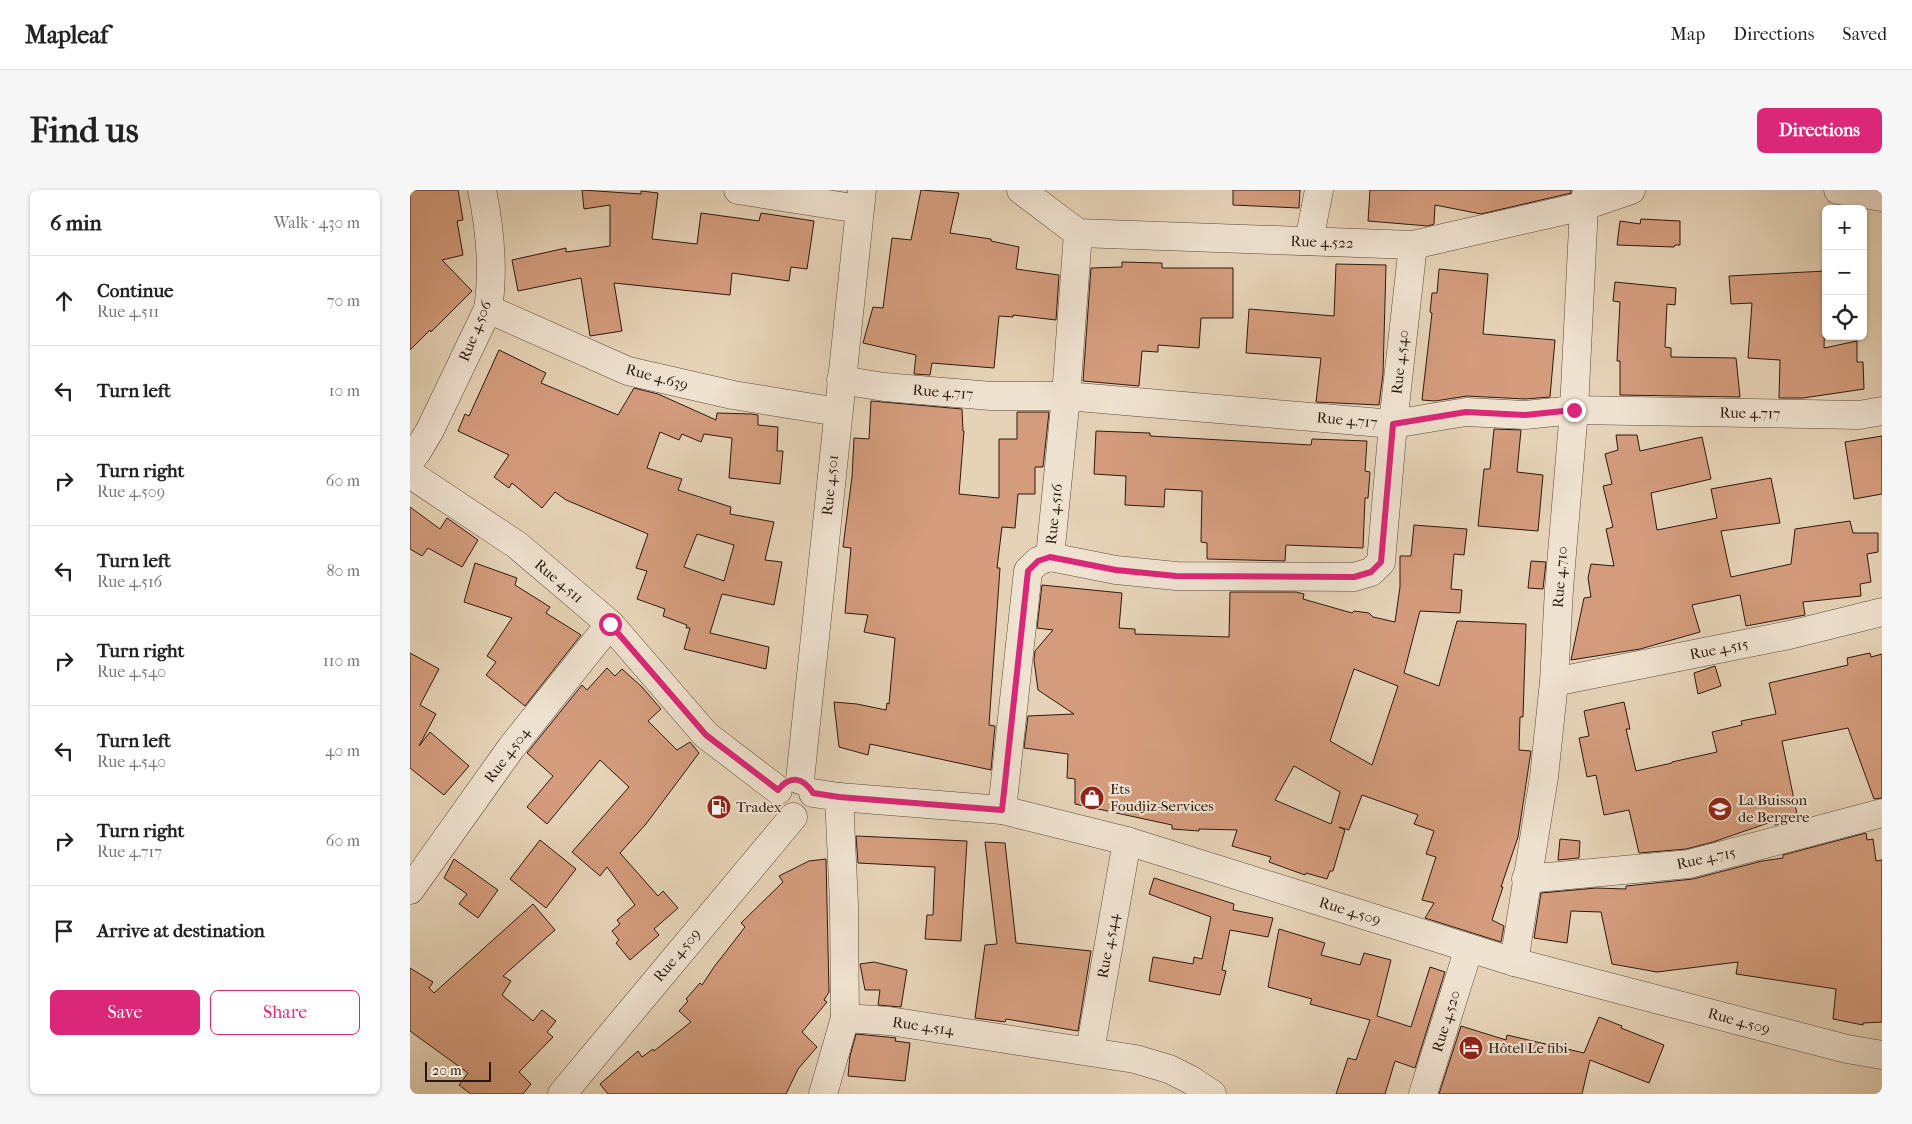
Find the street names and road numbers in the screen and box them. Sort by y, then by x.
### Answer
street label: Rue 4.522 [1290,232,1354,252]
street label: Rue 4.506 [455,297,496,364]
street label: Rue 4.540 [1388,329,1412,395]
street label: Rue 4.639 [624,360,690,394]
street label: Rue 4.717 [912,381,974,403]
street label: Rue 4.717 [1719,403,1781,423]
street label: Rue 4.717 [1316,408,1378,432]
street label: Rue 4.501 [818,454,842,516]
street label: Rue 4.516 [1042,482,1066,545]
street label: Rue 4.710 [1549,546,1571,608]
street label: Rue 4.511 [531,555,587,607]
street label: Rue 4.515 [1688,634,1750,664]
street label: Rue 4.504 [480,723,534,786]
street label: Rue 4.715 [1675,843,1737,873]
street label: Rue 4.509 [1317,893,1383,929]
street label: Rue 4.544 [1093,911,1123,980]
street label: Rue 4.509 [650,925,704,985]
street label: Rue 4.520 [1428,988,1464,1054]
street label: Rue 4.509 [1706,1004,1772,1038]
street label: Rue 4.514 [891,1013,956,1039]

